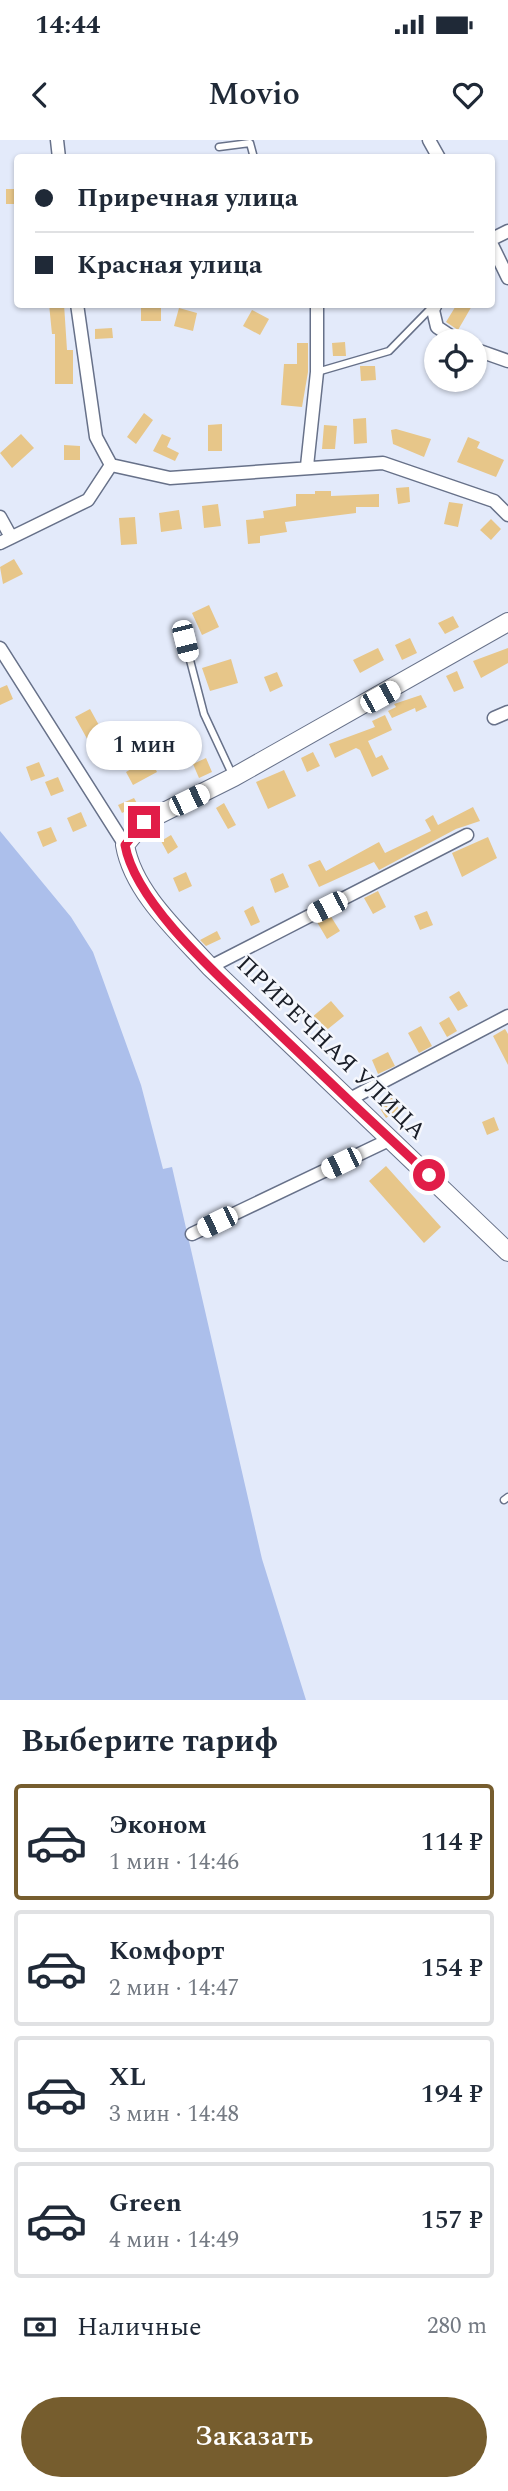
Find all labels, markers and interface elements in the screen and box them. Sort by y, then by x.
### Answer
text: 14:44 [35,5,100,45]
text: Movio [208,70,300,119]
icon: back [21,76,59,114]
icon: heart [449,76,487,114]
text: Приречная улица [77,178,298,218]
text: Красная улица [77,245,262,285]
map controls [424,329,487,392]
button: locate [424,329,487,392]
car [170,618,201,664]
car [357,678,404,716]
callout: 1 мин [86,720,202,770]
text: 1 мин [112,728,176,763]
car [166,781,213,819]
route end [128,806,160,838]
car [304,888,351,926]
street label: ПРИРЕЧНАЯ УЛИЦА [228,947,434,1149]
car [318,1144,365,1182]
route start [413,1159,445,1191]
car [194,1203,241,1241]
text: Выберите тариф [21,1717,278,1766]
text: Эконом [109,1805,207,1845]
icon: car [25,1811,88,1874]
text: 114 ₽ [421,1822,483,1862]
text: 1 мин · 14:46 [109,1845,239,1880]
text: Комфорт [109,1931,224,1971]
icon: car [25,1937,88,2000]
text: 154 ₽ [421,1948,483,1988]
text: 2 мин · 14:47 [109,1971,239,2006]
text: XL [109,2057,146,2097]
icon: car [25,2063,88,2126]
text: 194 ₽ [421,2074,483,2114]
text: 3 мин · 14:48 [109,2097,239,2132]
text: Green [109,2183,182,2223]
icon: car [25,2189,88,2252]
text: 157 ₽ [421,2200,483,2240]
text: 4 мин · 14:49 [109,2223,239,2258]
text: Наличные [77,2307,202,2347]
icon: cash [21,2308,59,2346]
text: 280 m [427,2309,487,2344]
button: Заказать [21,2397,487,2477]

